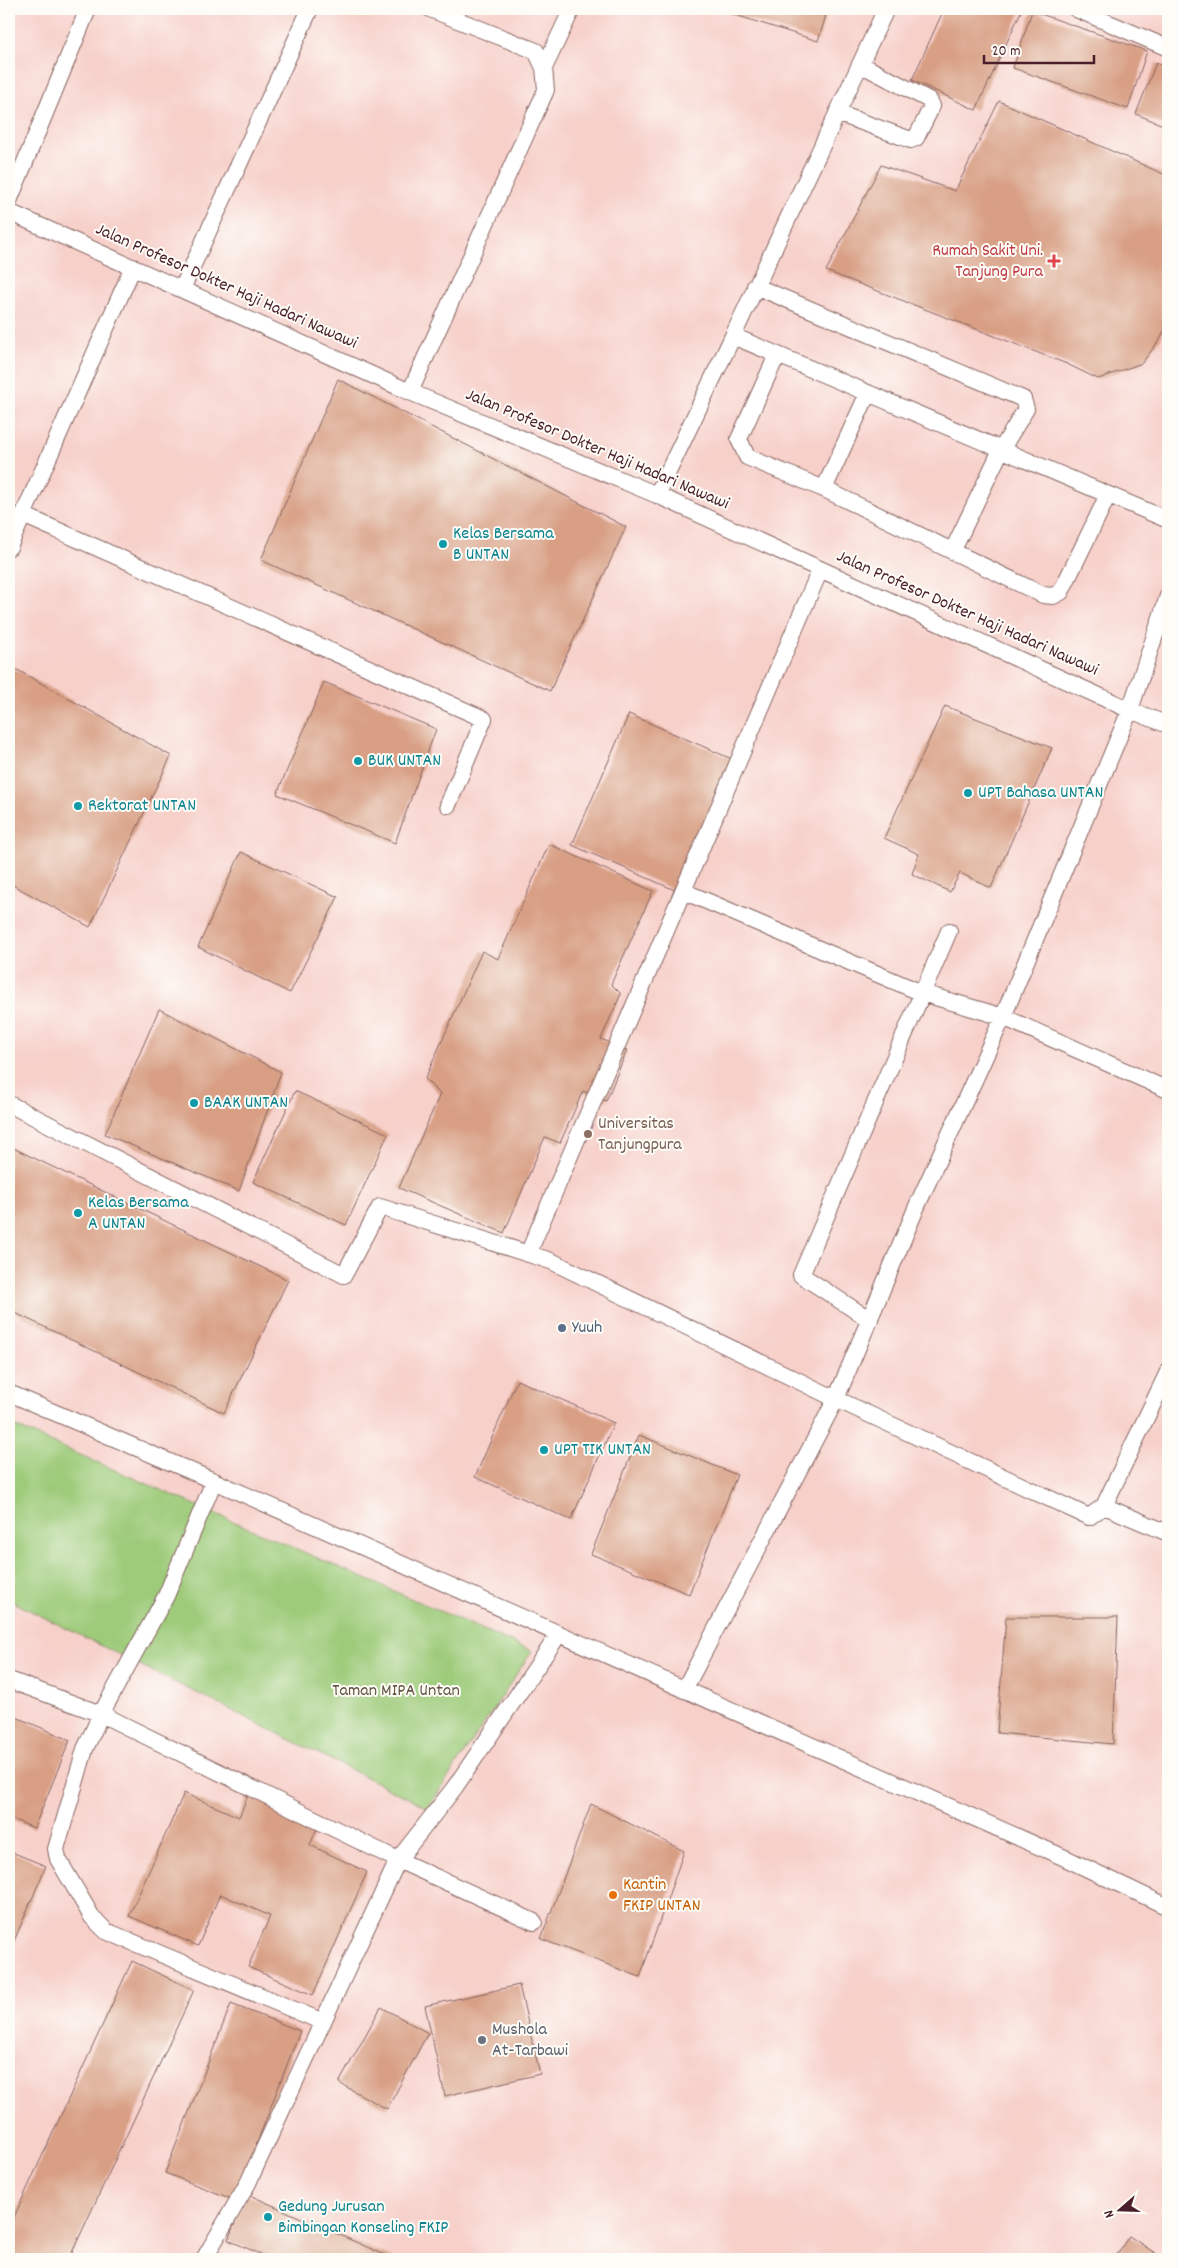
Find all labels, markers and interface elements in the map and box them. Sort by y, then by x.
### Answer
scale bar [984,32,1094,64]
text: 20 m [992,41,1020,63]
street label: Jalan Profesor Dokter Haji Hadari Nawawi [91,218,361,356]
place label: Rumah Sakit Uni. Tanjung Pura [932,239,1044,285]
marker: Rumah Sakit Uni. Tanjung Pura [1047,254,1061,268]
street label: Jalan Profesor Dokter Haji Hadari Nawawi [461,383,733,517]
place label: Kelas Bersama B UNTAN [453,522,554,568]
marker: Kelas Bersama B UNTAN [437,538,449,550]
street label: Jalan Profesor Dokter Haji Hadari Nawawi [832,545,1102,683]
place label: BUK UNTAN [368,749,441,774]
marker: BUK UNTAN [352,755,364,767]
place label: UPT Bahasa UNTAN [978,781,1103,806]
marker: UPT Bahasa UNTAN [962,787,974,799]
place label: Rektorat UNTAN [88,794,196,819]
marker: Rektorat UNTAN [72,800,84,812]
place label: BAAK UNTAN [204,1091,288,1116]
marker: BAAK UNTAN [188,1097,200,1109]
place label: Universitas Tanjungpura [598,1112,682,1158]
marker: Universitas Tanjungpura [582,1128,594,1140]
place label: Kelas Bersama A UNTAN [88,1191,189,1237]
marker: Kelas Bersama A UNTAN [72,1207,84,1219]
place label: Yuuh [572,1316,602,1341]
marker: Yuuh [556,1322,568,1334]
place label: UPT TIK UNTAN [554,1438,651,1463]
marker: UPT TIK UNTAN [538,1444,550,1456]
park label: Taman MIPA Untan [332,1679,460,1704]
place label: Kantin FKIP UNTAN [623,1873,701,1919]
marker: Kantin FKIP UNTAN [607,1889,619,1901]
place label: Mushola At-Tarbawi [492,2018,568,2064]
marker: Mushola At-Tarbawi [476,2034,488,2046]
north arrow [1094,2186,1144,2236]
place label: Gedung Jurusan Bimbingan Konseling FKIP [278,2195,449,2241]
text: N [1099,2207,1120,2220]
marker: Gedung Jurusan Bimbingan Konseling FKIP [262,2211,274,2223]

